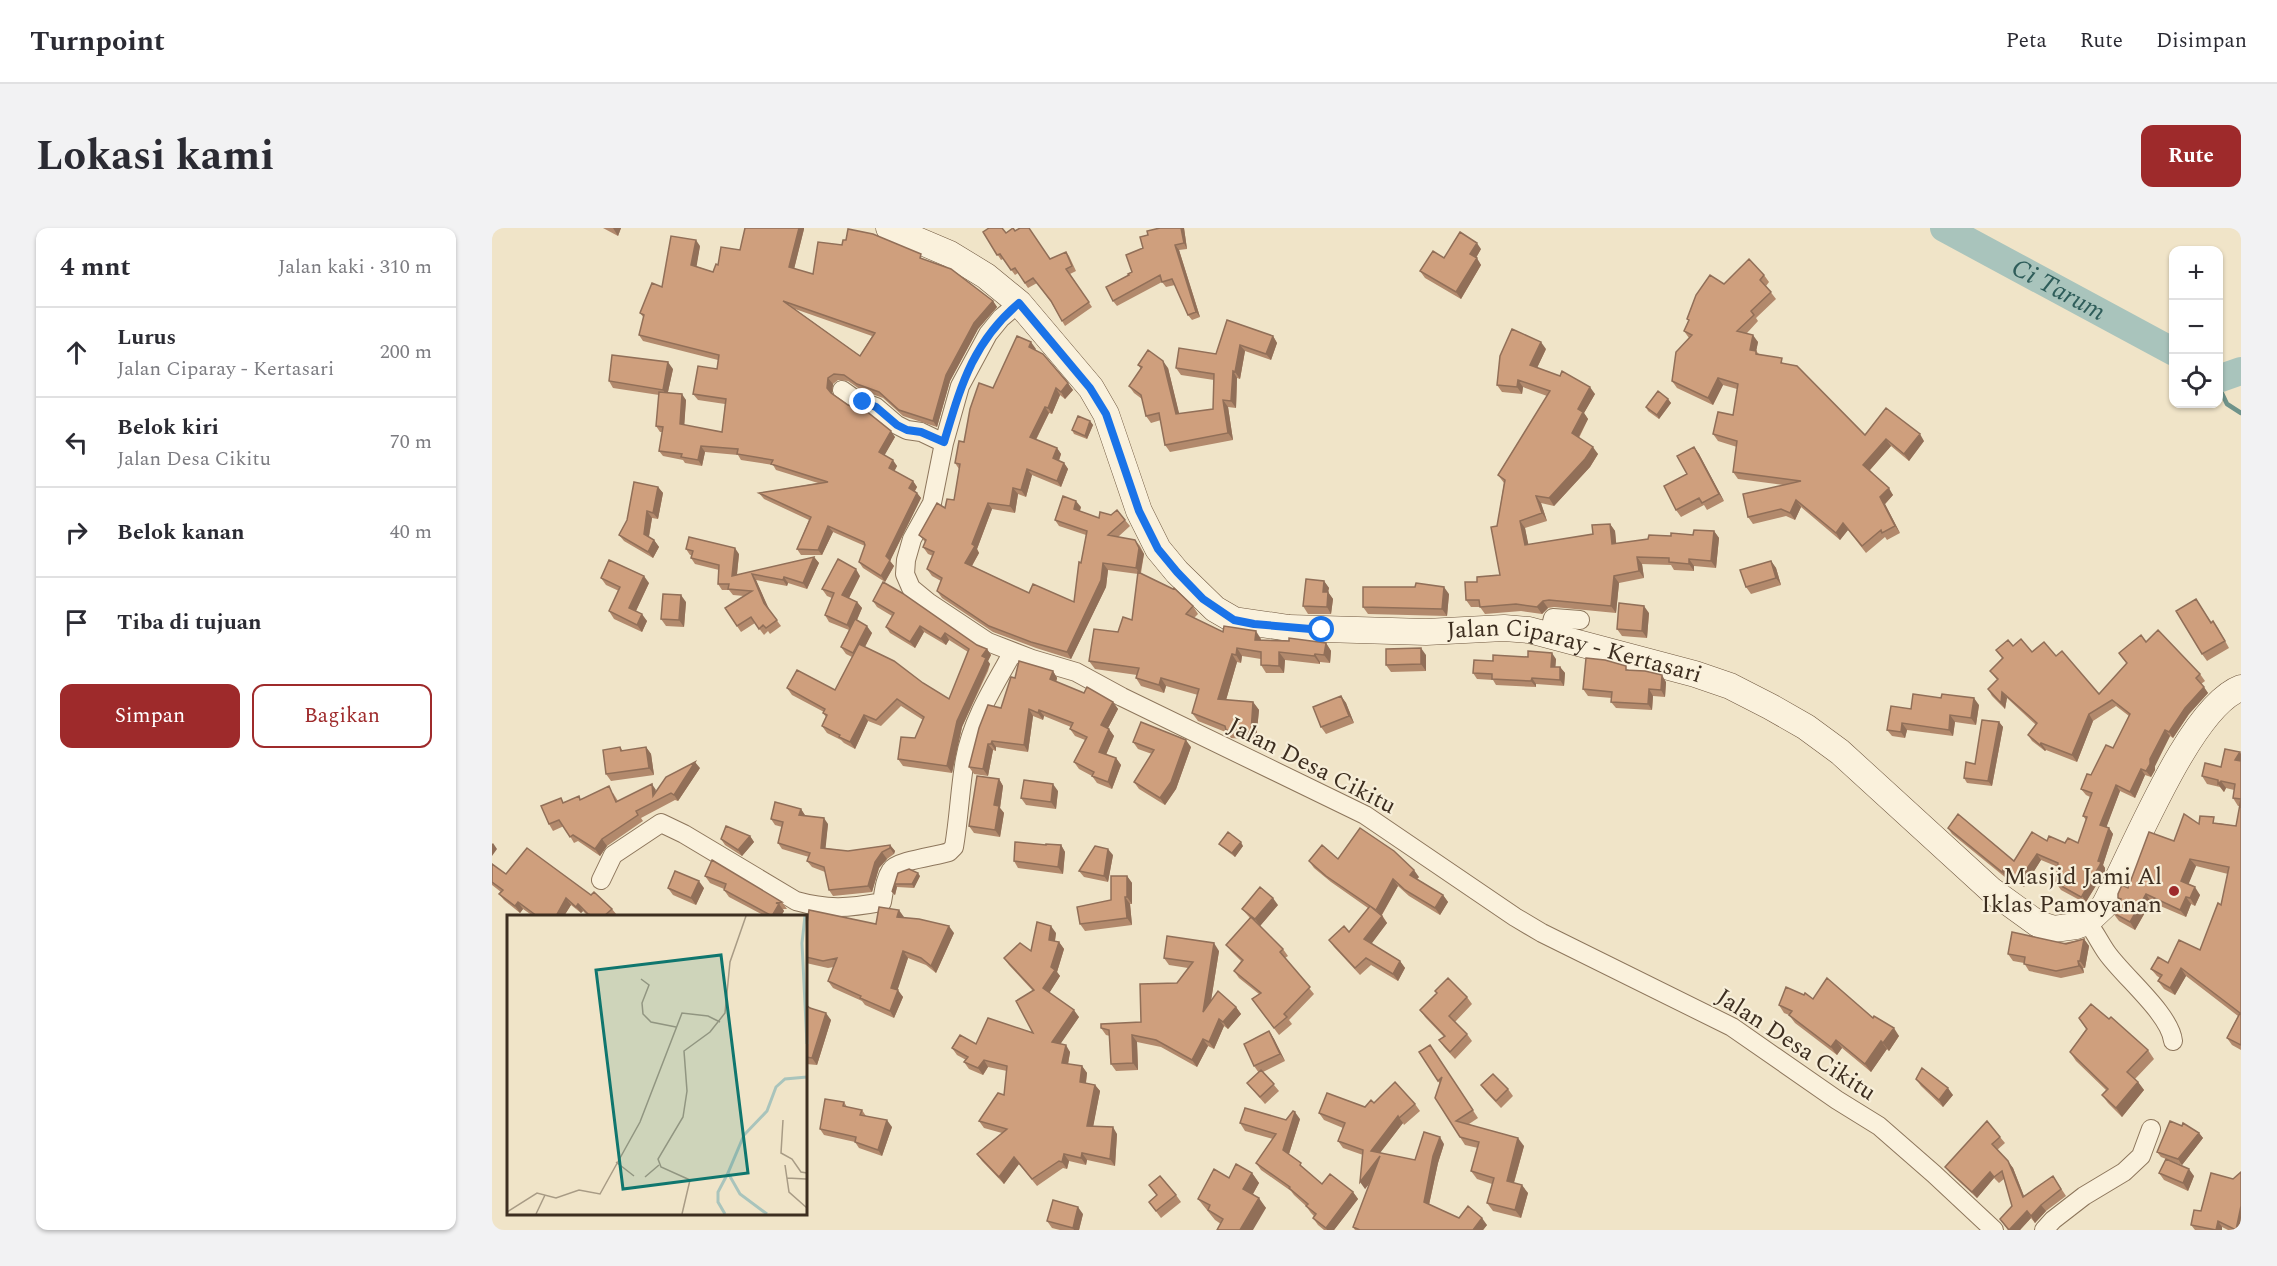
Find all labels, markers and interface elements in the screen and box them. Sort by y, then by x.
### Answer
text: Turnpoint [30,20,165,63]
text: Peta [2006,25,2047,57]
text: Rute [2080,25,2123,57]
text: Disimpan [2156,25,2247,57]
text: Lokasi kami [36,125,274,188]
button: Rute [2141,125,2241,187]
map controls [2169,246,2223,408]
button: + [2169,246,2223,300]
text: 4 mnt [60,247,131,287]
water label: Ci Tarum [2004,248,2113,332]
text: Jalan kaki · 310 m [278,252,432,282]
button: − [2169,300,2223,354]
text: Lurus [117,321,176,354]
icon: ahead [60,336,93,369]
text: 200 m [380,337,432,367]
text: Jalan Ciparay - Kertasari [117,354,334,384]
button: locate [2169,354,2223,408]
route end [849,388,875,414]
text: Belok kiri [117,411,219,444]
icon: left [60,426,93,459]
text: 70 m [390,427,432,457]
text: Jalan Desa Cikitu [117,444,271,474]
icon: right [60,516,93,549]
text: Belok kanan [117,516,245,549]
text: 40 m [390,517,432,547]
icon: arrive [60,606,93,639]
text: Tiba di tujuan [117,606,262,639]
street label: Jalan Ciparay - Kertasari [1446,610,1707,693]
route start [1308,616,1334,642]
button: Simpan [60,684,240,748]
button: Bagikan [252,684,432,748]
street label: Jalan Desa Cikitu [1222,708,1402,824]
place label: Masjid Jami Al Iklas Pamoyanan [1981,859,2162,923]
marker: Masjid Jami Al Iklas Pamoyanan [2167,884,2181,898]
inset map [507,915,807,1215]
street label: Jalan Desa Cikitu [1709,980,1883,1110]

